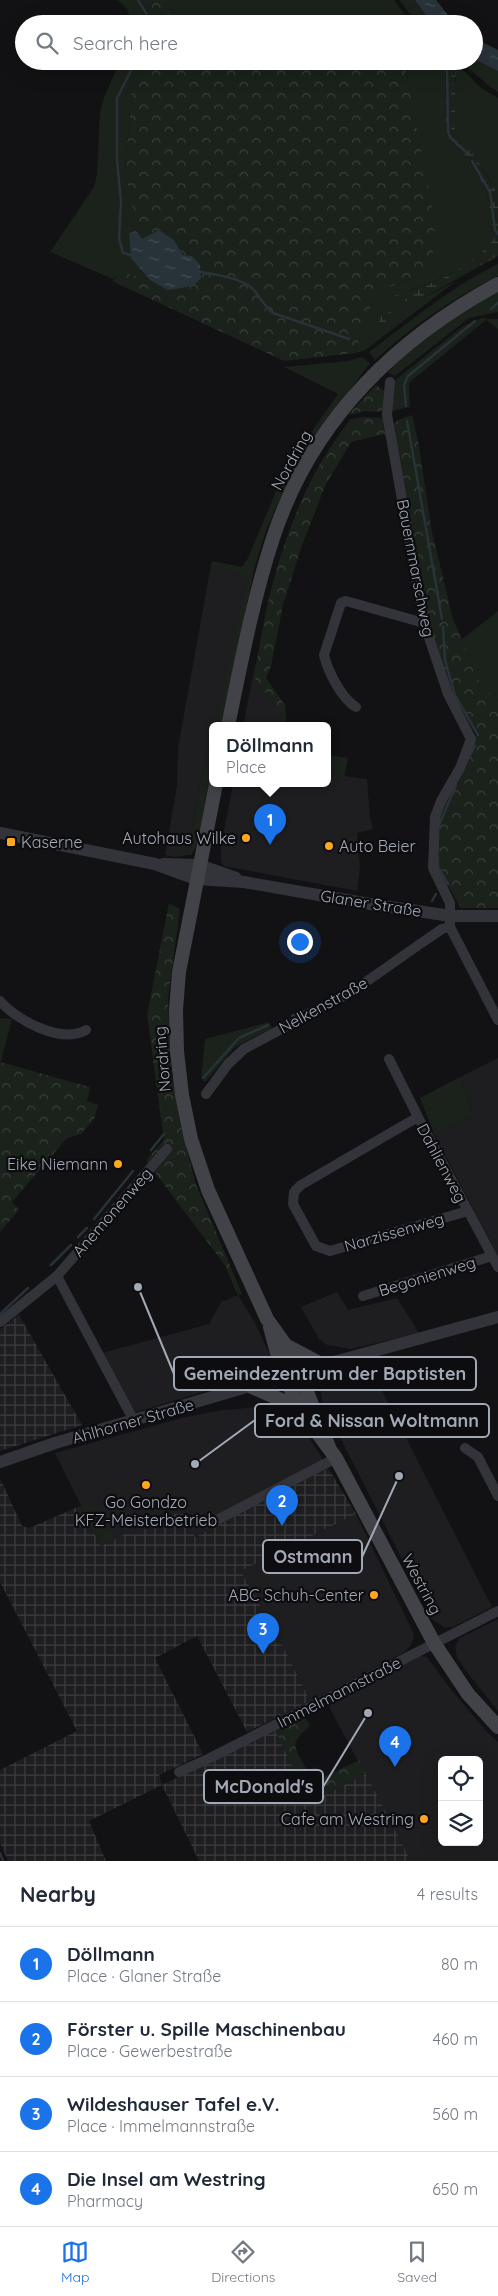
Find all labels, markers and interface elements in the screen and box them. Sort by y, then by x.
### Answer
search box [15,15,483,70]
icon: search [33,29,61,57]
text: Search here [73,31,178,55]
street label: Nordring [266,426,316,494]
street label: Bauernmarschweg [393,497,439,639]
popup [209,722,331,787]
text: Döllmann [226,733,314,757]
text: Place [226,757,266,777]
pin: 1 [254,804,286,845]
place label: Autohaus Wilke [122,828,236,848]
place label: Kaserne [21,832,83,852]
marker: Autohaus Wilke [240,832,252,844]
marker: Kaserne [5,836,17,848]
place label: Auto Beier [339,836,416,856]
marker: Auto Beier [323,840,335,852]
street label: Glaner Straße [319,885,423,921]
your location [287,929,313,955]
street label: Nelkenstraße [275,972,371,1038]
street label: Nordring [149,1025,175,1093]
street label: Dahlienweg [413,1120,471,1206]
place label: Eike Niemann [7,1154,108,1174]
marker: Eike Niemann [112,1158,124,1170]
street label: Anemonenweg [68,1163,156,1261]
street label: Narzissenweg [342,1208,446,1256]
street label: Begonienweg [376,1252,478,1300]
callout: Gemeindezentrum der Baptisten [174,1357,476,1390]
text: Gemeindezentrum der Baptisten [184,1362,466,1385]
street label: Ahlhorner Straße [70,1394,196,1448]
callout: Ford & Nissan Woltmann [255,1404,489,1437]
text: Ford & Nissan Woltmann [265,1409,479,1432]
marker: Go Gondzo KFZ-Meisterbetrieb [140,1479,152,1491]
pin: 2 [266,1485,298,1526]
place label: Go Gondzo KFZ-Meisterbetrieb [75,1492,217,1530]
callout: Ostmann [263,1540,362,1573]
text: Ostmann [273,1545,353,1568]
street label: Westring [398,1550,446,1618]
place label: ABC Schuh-Center [228,1585,364,1605]
marker: ABC Schuh-Center [368,1589,380,1601]
pin: 3 [247,1613,279,1654]
street label: Immelmannstraße [274,1652,404,1732]
pin: 4 [379,1726,411,1767]
map controls [438,1756,483,1846]
button: locate [438,1756,483,1801]
callout: McDonald's [204,1770,323,1803]
text: McDonald's [215,1775,314,1798]
button: layers [438,1801,483,1846]
place label: Cafe am Westring [281,1809,414,1829]
marker: Cafe am Westring [418,1813,430,1825]
text: Nearby [20,1881,96,1907]
text: 4 results [417,1884,478,1904]
text: Döllmann [67,1942,155,1966]
text: 1 [33,1954,39,1974]
text: 80 m [441,1954,478,1974]
text: Place · Glaner Straße [67,1966,221,1986]
text: Förster u. Spille Maschinenbau [67,2017,346,2041]
text: 2 [31,2029,41,2049]
text: 460 m [432,2029,478,2049]
text: Place · Gewerbestraße [67,2041,233,2061]
text: Wildeshauser Tafel e.V. [67,2092,279,2116]
text: 3 [32,2104,40,2124]
text: 560 m [432,2104,478,2124]
text: Place · Immelmannstraße [67,2116,255,2136]
text: Die Insel am Westring [67,2167,266,2191]
text: 4 [31,2179,41,2199]
text: 650 m [432,2179,478,2199]
text: Pharmacy [67,2191,143,2211]
tab: Map [61,2238,89,2286]
tab: Directions [211,2238,275,2286]
tab: Saved [397,2238,437,2286]

